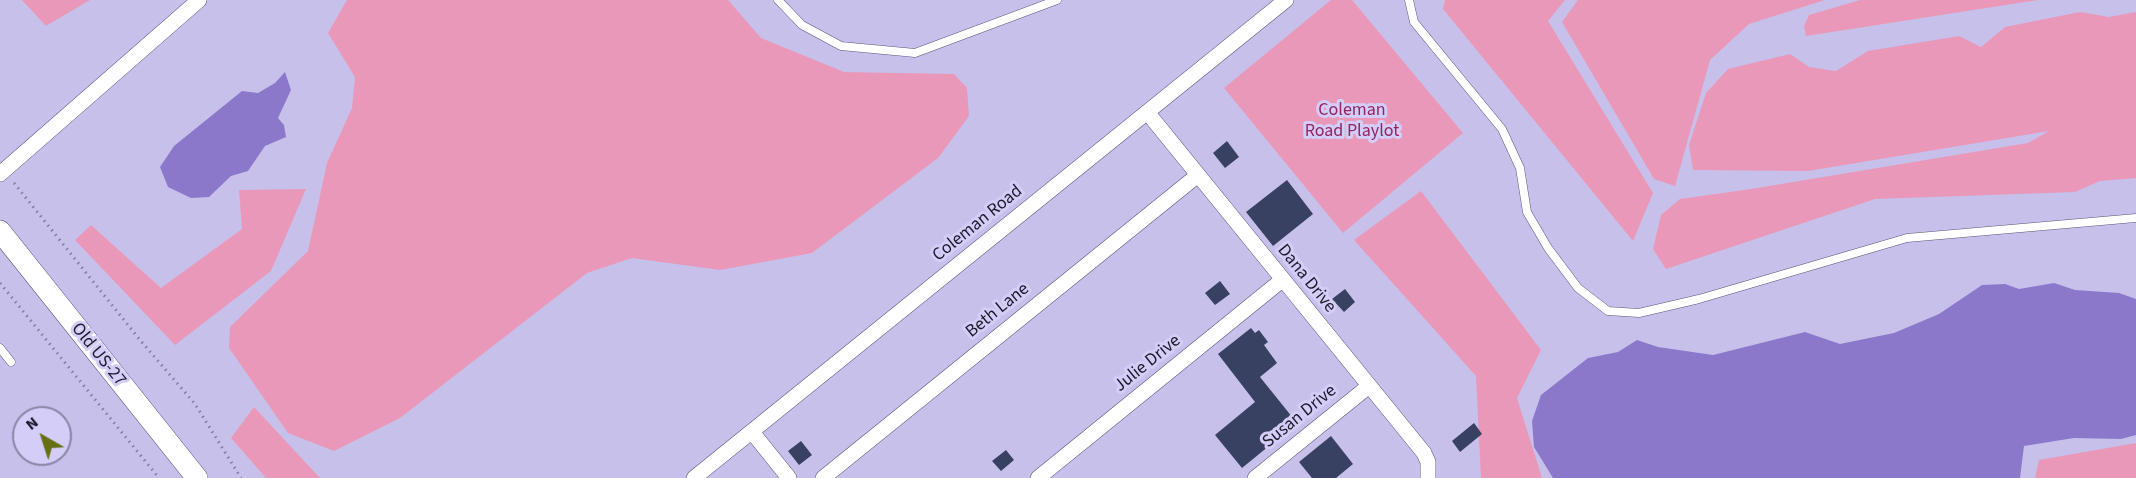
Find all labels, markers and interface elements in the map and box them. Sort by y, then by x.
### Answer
park label: Coleman Road Playlot [1305,100,1399,142]
street label: Coleman Road [929,181,1027,267]
street label: Dana Drive [1272,240,1340,318]
street label: Beth Lane [962,279,1034,343]
street label: Old US-27 [66,319,130,391]
street label: Julie Drive [1111,331,1185,397]
street label: Susan Drive [1259,381,1341,453]
north arrow [12,406,72,466]
text: N [21,412,43,435]

